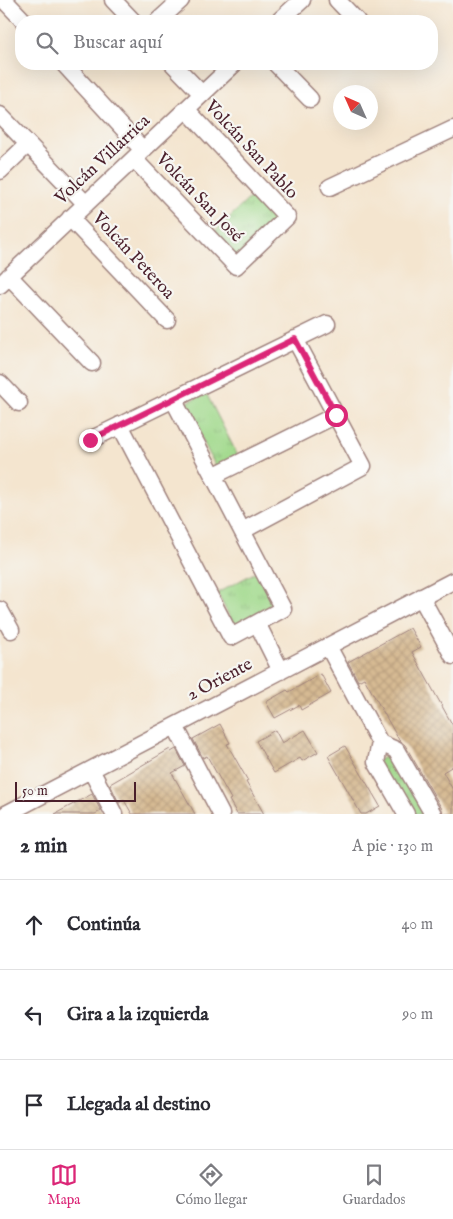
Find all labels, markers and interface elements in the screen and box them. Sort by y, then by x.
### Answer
search box [15,15,438,70]
icon: search [33,29,61,57]
text: Buscar aquí [73,31,162,55]
north arrow [333,85,378,130]
street label: Volcán San Pablo [199,95,303,204]
street label: Volcán Villarrica [50,110,156,211]
street label: Volcán San José [150,148,248,248]
street label: Volcán Peteroa [86,207,180,305]
route start [325,404,348,427]
route end [79,429,102,452]
street label: 2 Oriente [183,653,257,707]
scale bar [15,779,136,802]
text: 50 m [22,782,48,800]
text: 2 min [20,833,67,860]
text: A pie · 130 m [352,837,433,857]
icon: ahead [20,911,48,939]
text: Continúa [67,913,141,937]
text: 40 m [401,915,433,935]
icon: left [20,1001,48,1029]
text: Gira a la izquierda [67,1003,209,1027]
text: 90 m [402,1005,433,1025]
icon: arrive [20,1091,48,1119]
text: Llegada al destino [67,1093,210,1117]
tab: Mapa [48,1161,80,1209]
tab: Cómo llegar [176,1161,247,1209]
tab: Guardados [342,1161,405,1209]

